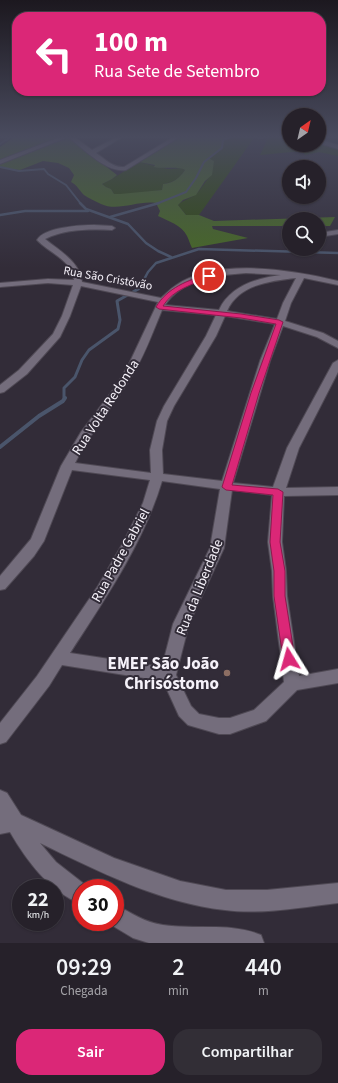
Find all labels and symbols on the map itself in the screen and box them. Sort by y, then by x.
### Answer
north arrow [282,108,326,152]
pin [192,259,226,293]
street label: Rua São Cristóvão [62,262,154,295]
street label: Rua Volta Redonda [67,356,144,459]
street label: Rua Padre Gabriel [87,505,155,606]
street label: Rua da Liberdade [172,536,228,639]
position arrow [268,638,310,680]
place label: EMEF São João Chrisóstomo [108,652,219,696]
marker: EMEF São João Chrisóstomo [222,668,232,678]
speed limit sign: 30 [72,879,124,931]

